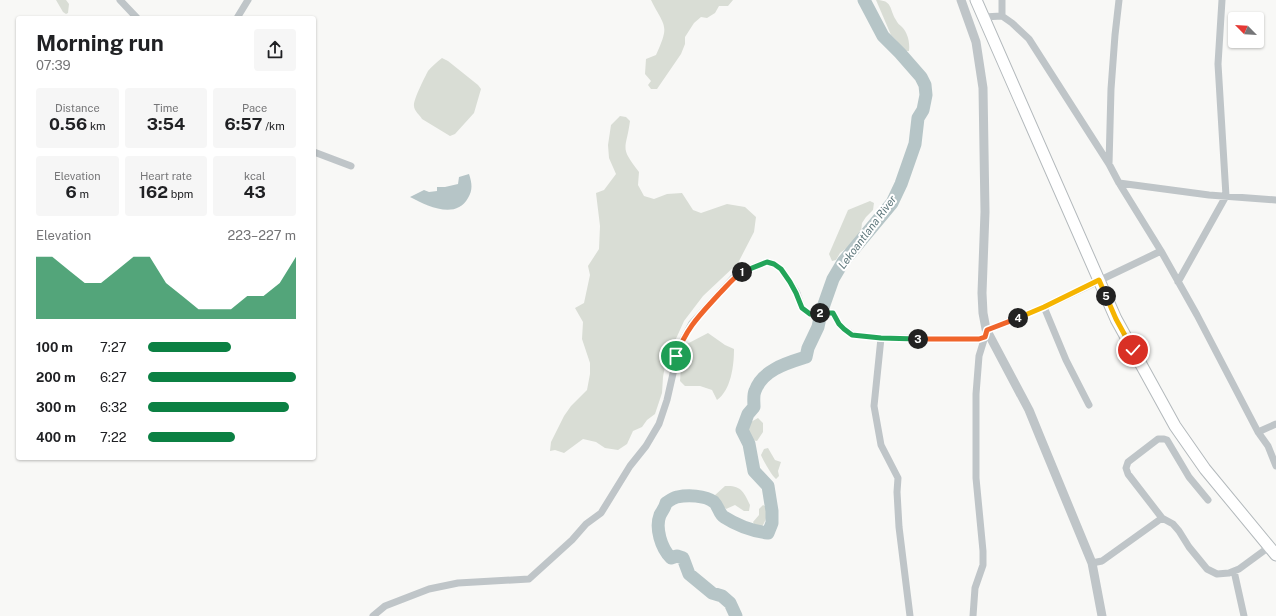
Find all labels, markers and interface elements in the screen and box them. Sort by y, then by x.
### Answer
north arrow [1228,12,1264,48]
map controls [1228,12,1264,48]
button: share [254,29,296,71]
text: Morning run [36,30,164,56]
text: 07:39 [36,58,71,73]
text: Distance [55,102,100,114]
text: Time [153,102,179,114]
text: Pace [242,102,267,114]
text: 0.56 [49,114,87,134]
text: 3:54 [147,114,185,134]
text: 6:57 [225,114,263,134]
text: km [87,120,106,132]
text: /km [263,120,285,132]
text: Elevation [54,170,101,182]
text: Heart rate [140,170,192,182]
text: kcal [244,170,265,182]
text: 6 [66,182,77,202]
text: 162 [139,182,168,202]
text: 43 [243,182,266,202]
text: m [77,188,89,200]
text: bpm [168,188,193,200]
water label: Lekoantlana River [836,192,899,271]
text: Elevation [36,228,91,243]
text: 223–227 m [227,228,296,243]
pin: 1 [732,262,752,282]
text: 1 [740,266,744,278]
pin: 5 [1096,286,1116,306]
text: 5 [1102,290,1110,302]
pin: 2 [810,303,830,323]
text: 2 [817,307,824,319]
pin: 4 [1008,308,1028,328]
text: 4 [1014,312,1022,324]
pin: 3 [908,329,928,349]
text: 3 [914,333,922,345]
pin [1116,333,1150,367]
pin [659,339,693,373]
icon: check [1122,339,1144,361]
text: 100 m [36,340,73,355]
text: 7:27 [100,340,127,355]
icon: arrive [665,345,687,367]
text: 200 m [36,370,76,385]
text: 6:27 [100,370,127,385]
text: 300 m [36,400,76,415]
text: 6:32 [100,400,127,415]
text: 400 m [36,430,76,445]
text: 7:22 [100,430,127,445]

